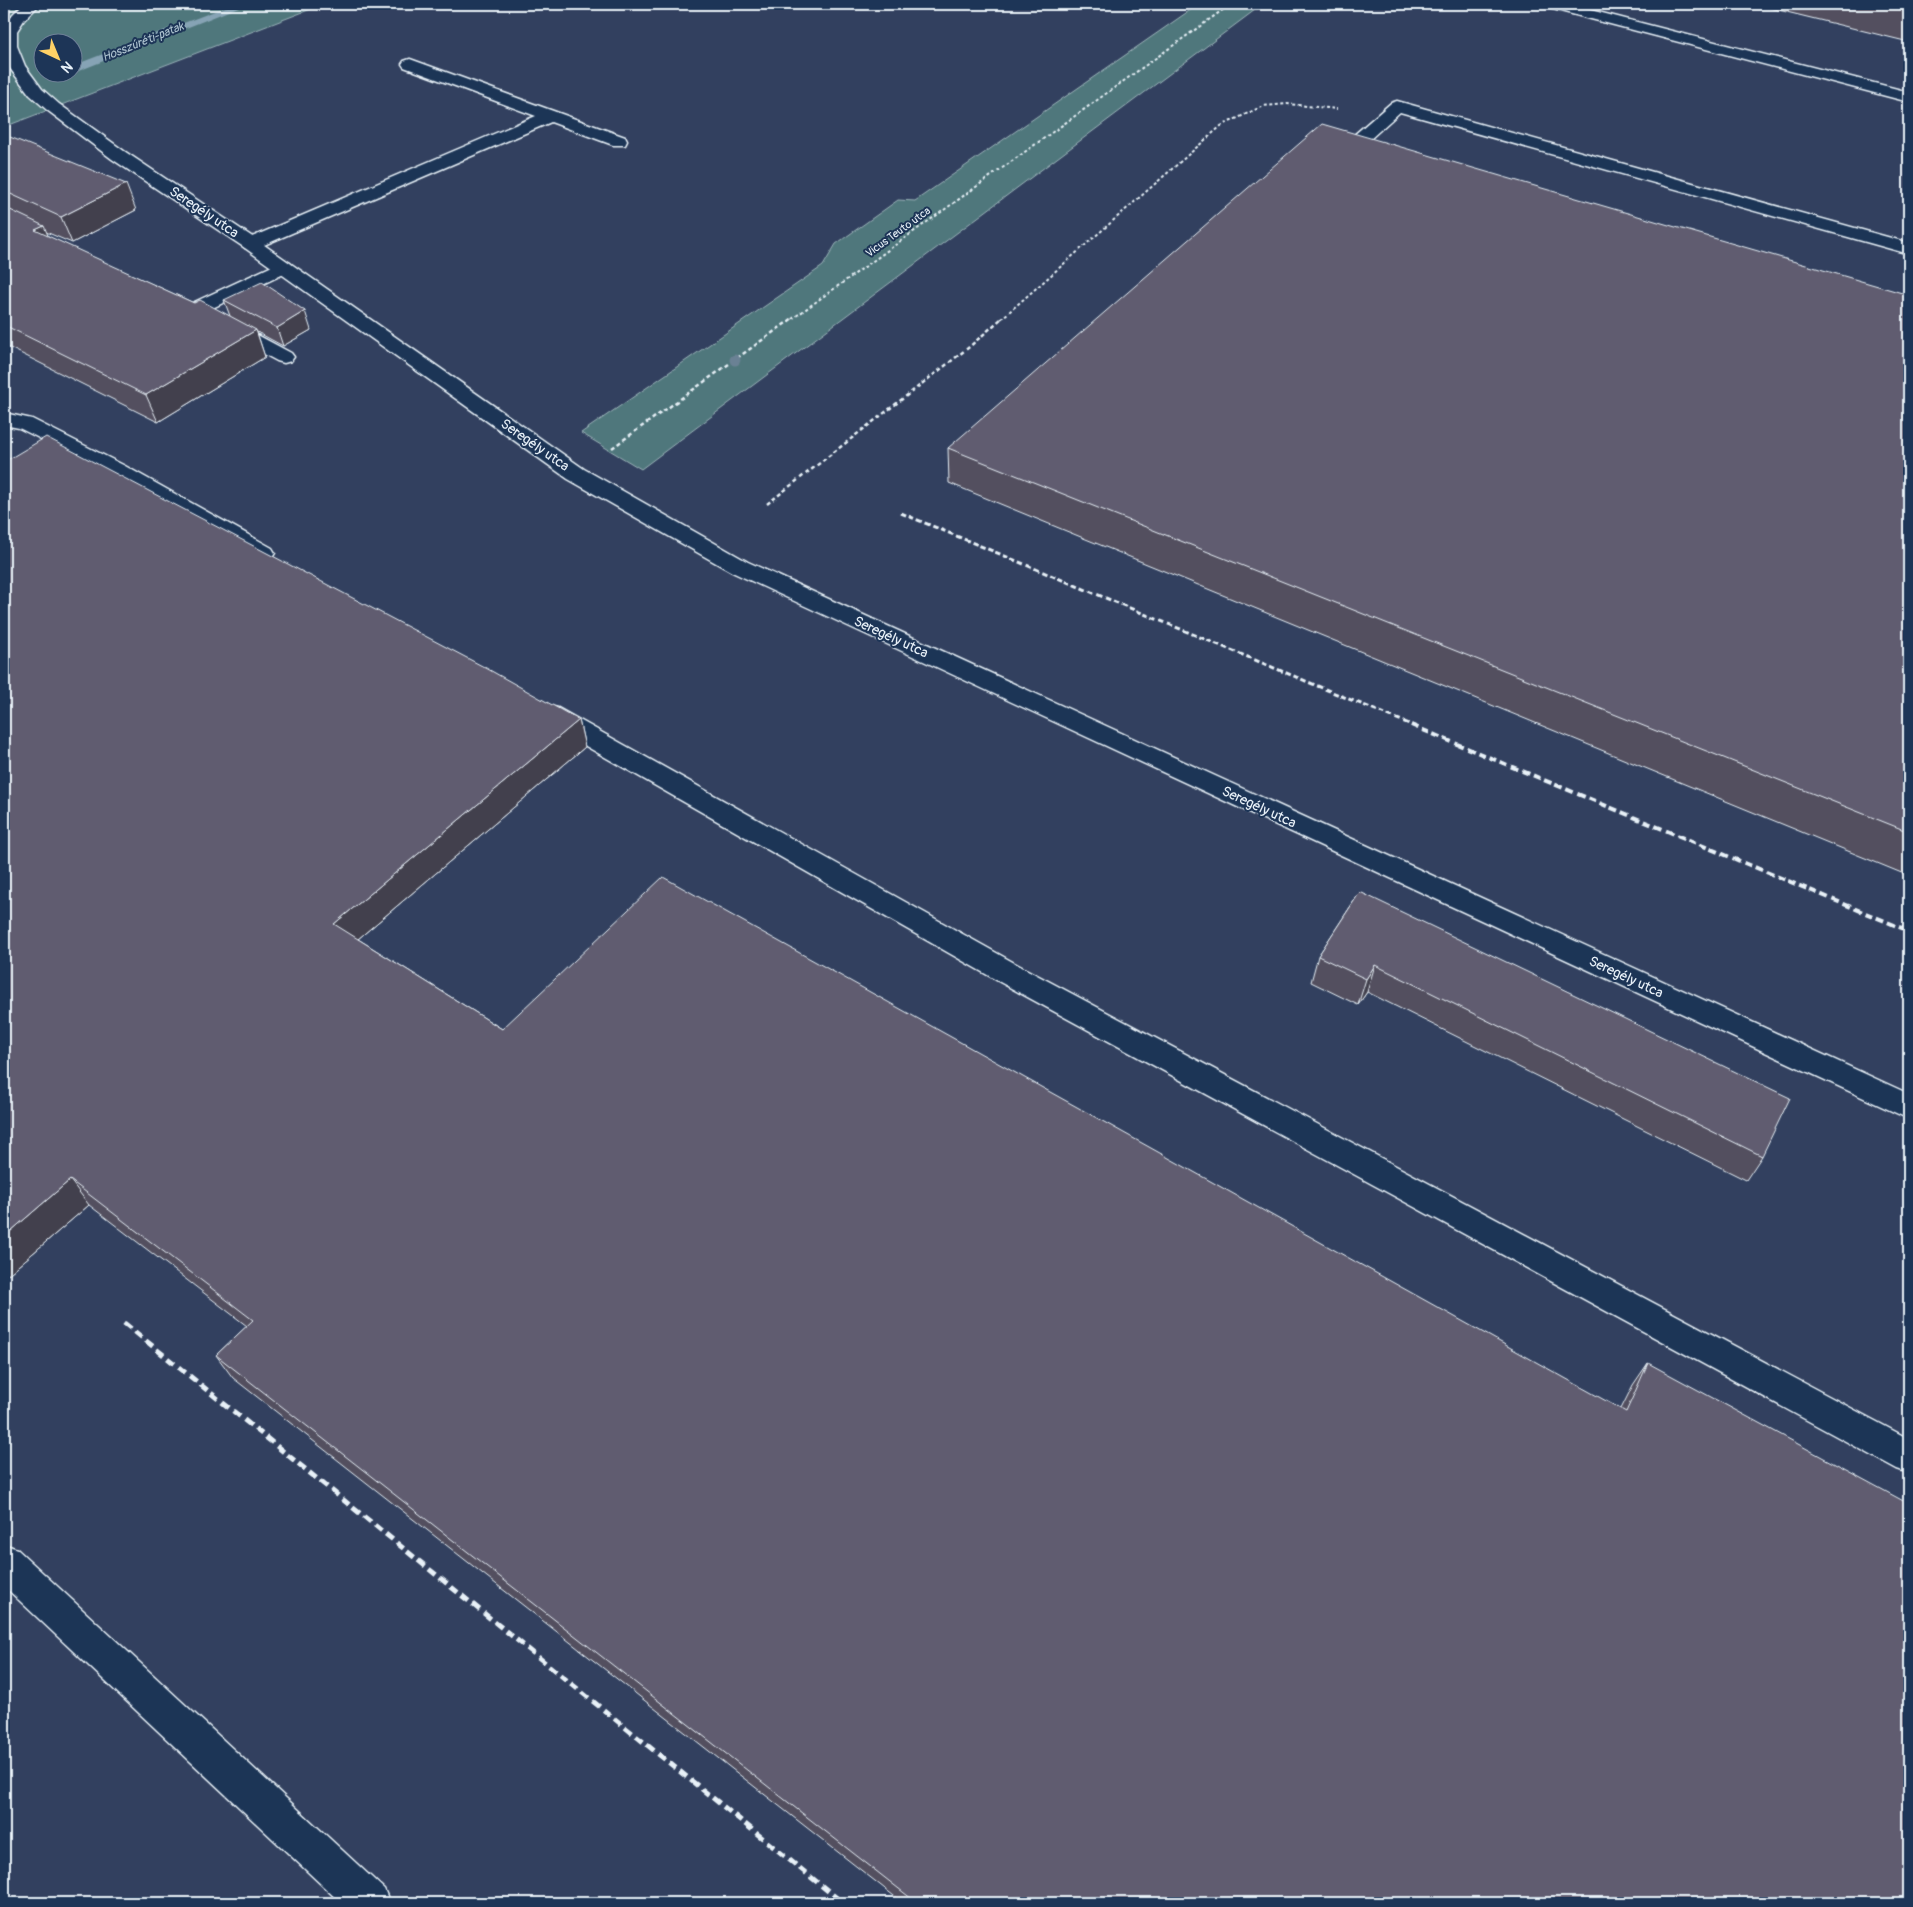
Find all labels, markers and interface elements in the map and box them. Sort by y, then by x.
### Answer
water label: Hosszúréti-patak [100,19,187,65]
north arrow [32,32,82,82]
text: N [57,58,76,76]
street label: Seregély utca [166,183,242,241]
street label: Vicus Teuto utca [863,204,933,260]
street label: Seregély utca [497,415,573,475]
street label: Seregély utca [851,612,931,662]
street label: Seregély utca [1219,782,1299,832]
street label: Seregély utca [1586,952,1666,1002]

